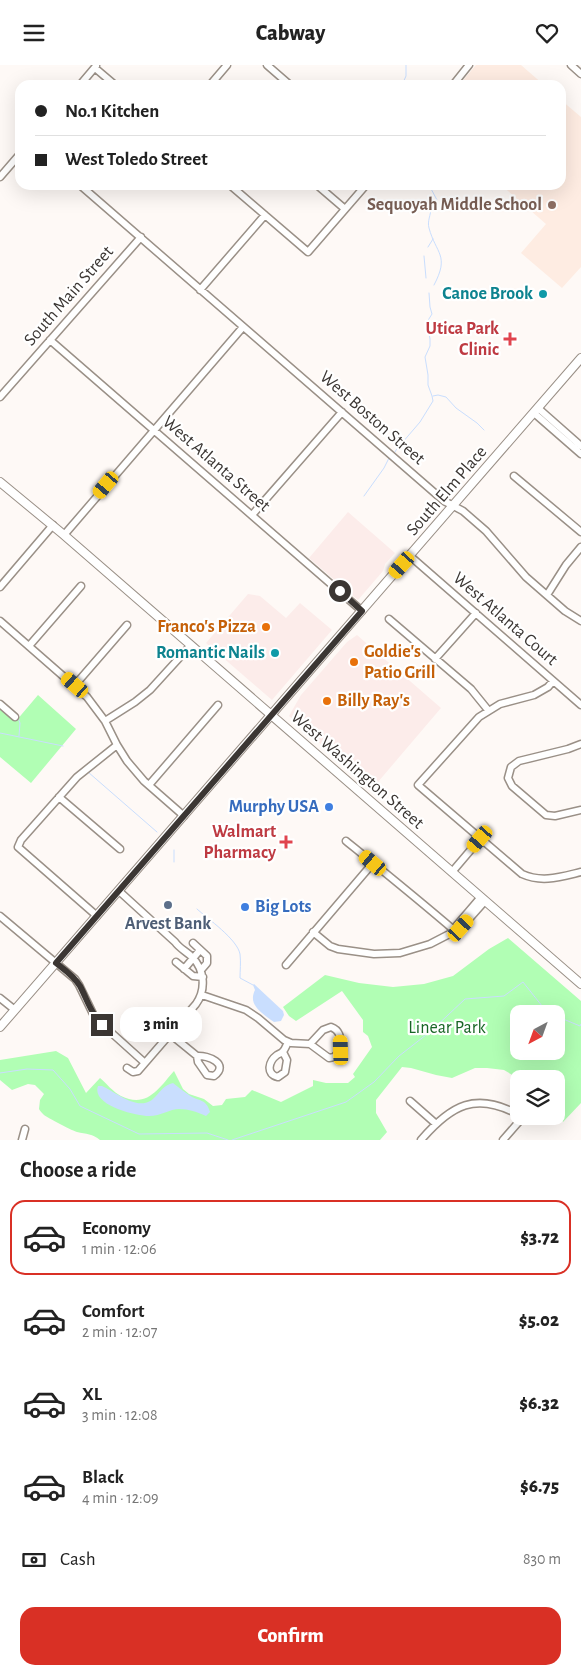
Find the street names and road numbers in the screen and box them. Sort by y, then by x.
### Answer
street label: South Main Street [21,243,117,349]
street label: West Boston Street [316,368,428,468]
street label: West Atlanta Street [159,413,273,516]
street label: South Elm Place [403,443,491,539]
street label: West Atlanta Court [449,569,561,669]
street label: West Washington Street [287,708,427,833]

